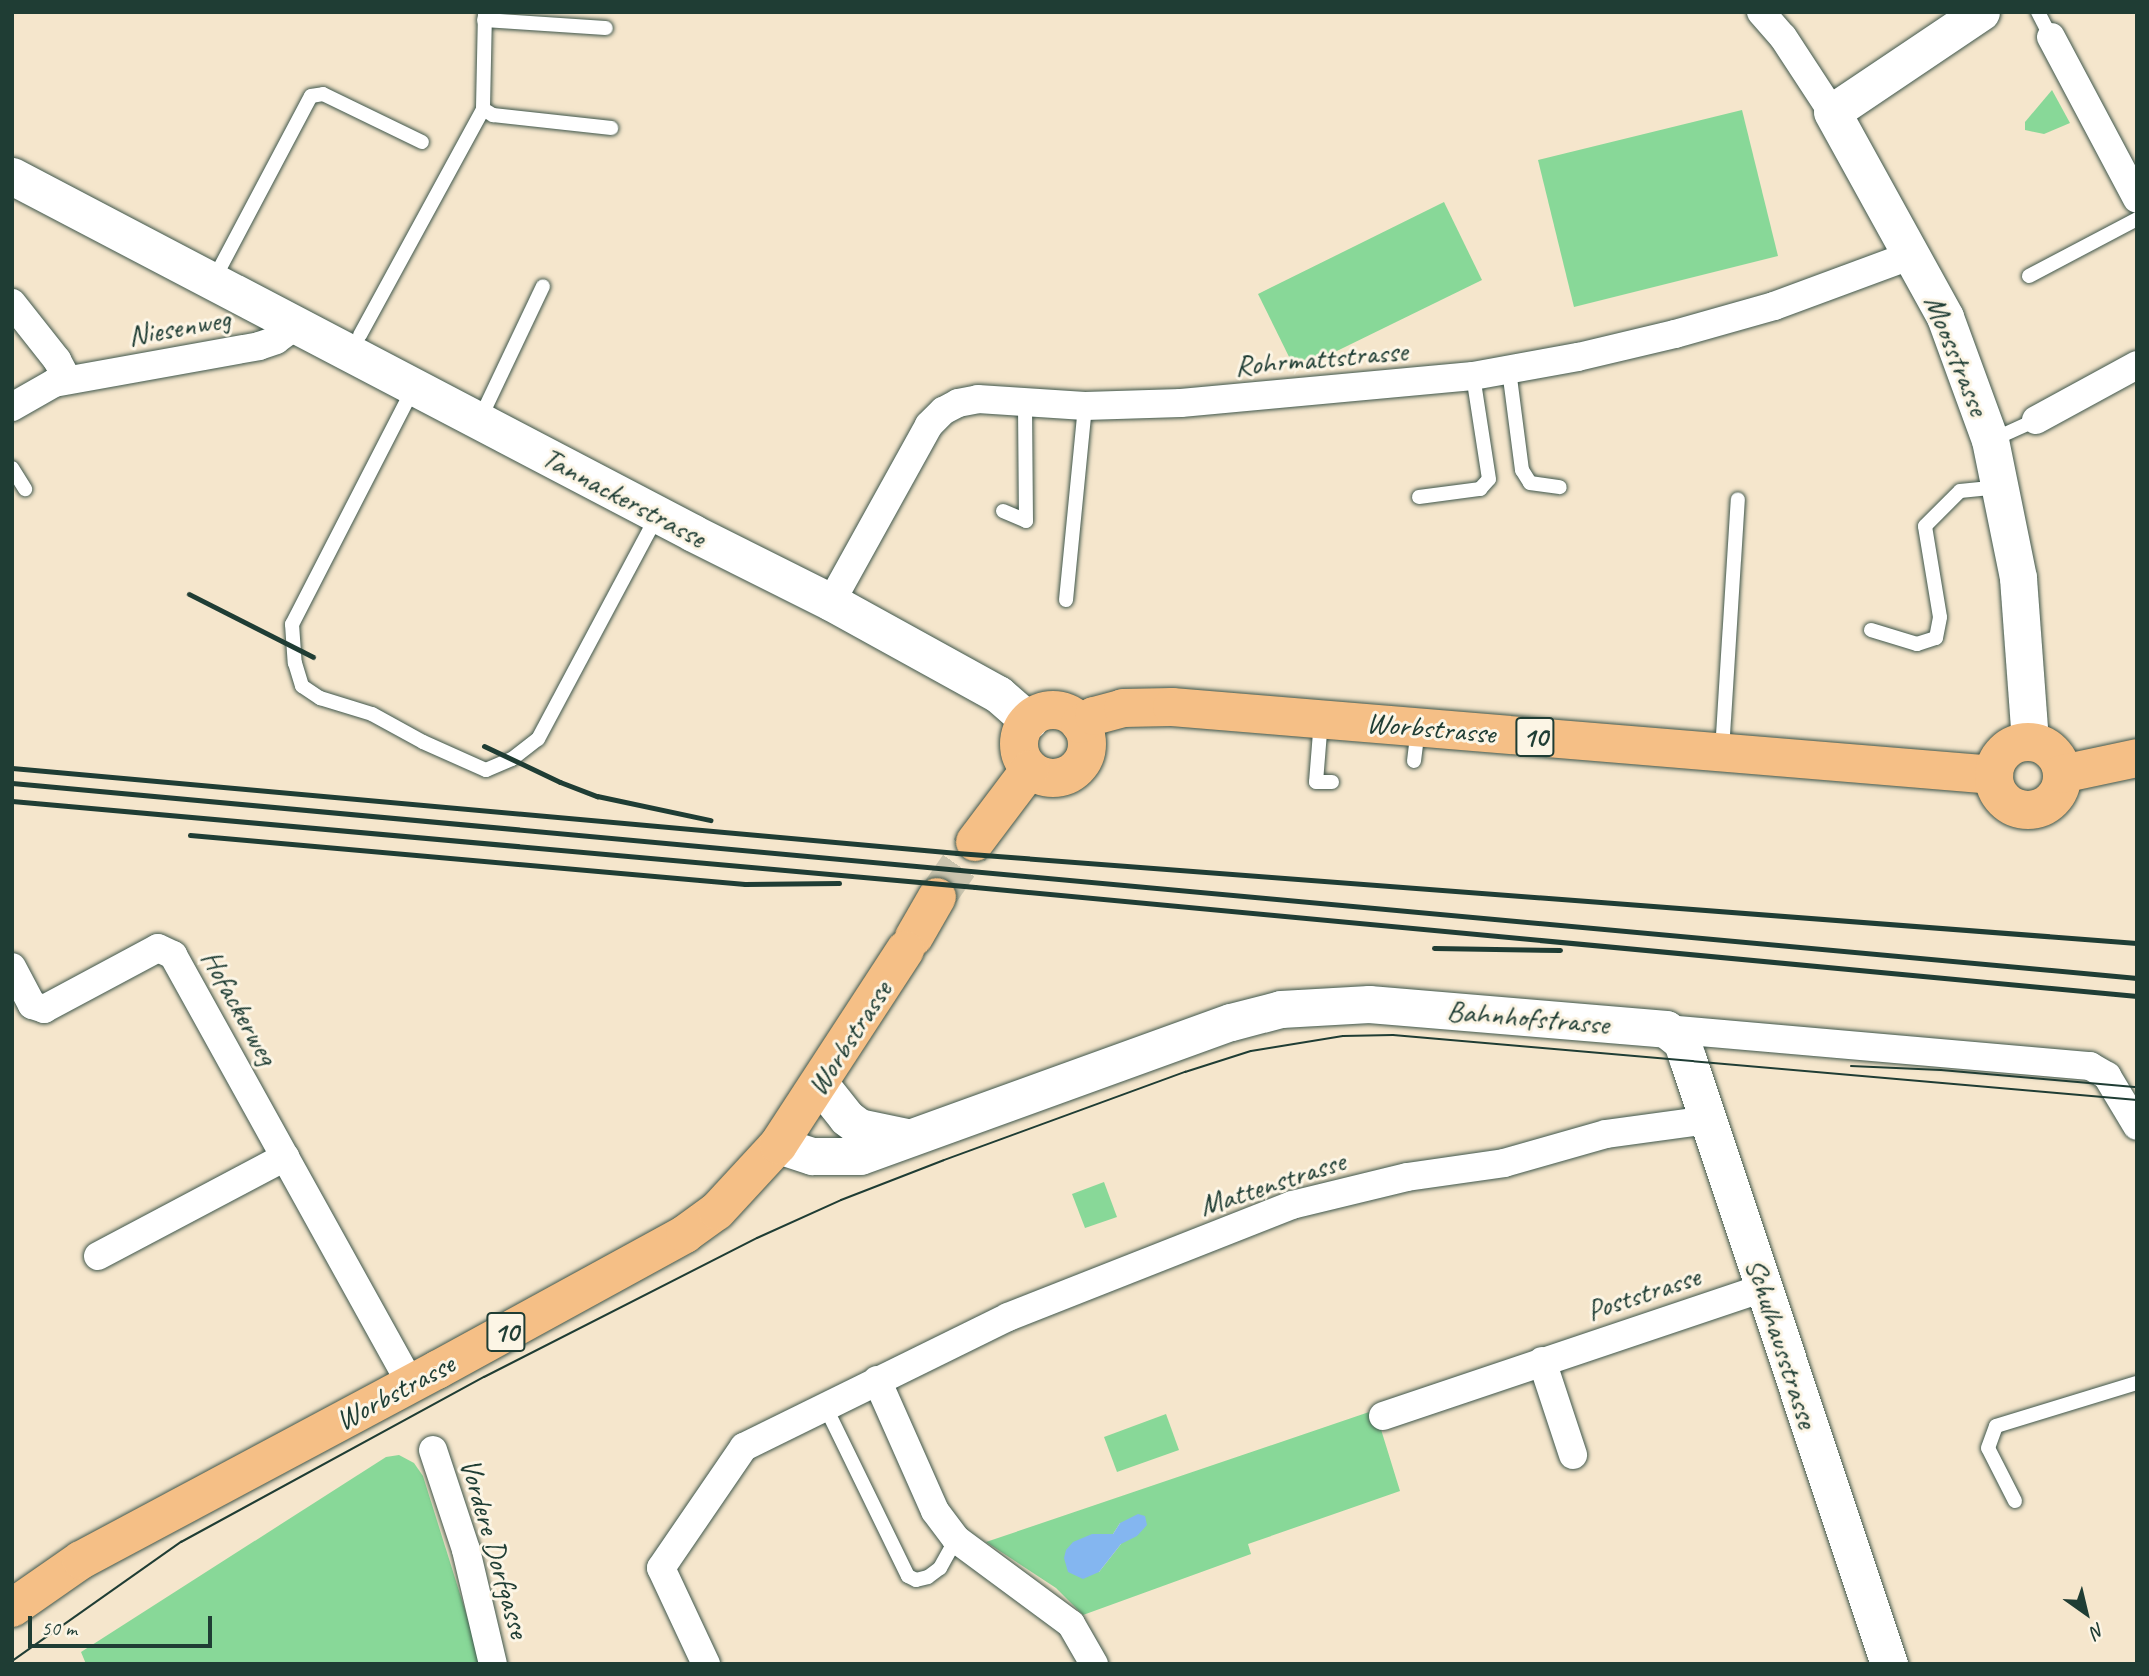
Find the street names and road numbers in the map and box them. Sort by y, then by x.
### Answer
street label: Moosstrasse [1917,290,1997,420]
street label: Niesenweg [125,300,233,354]
street label: Rohrmattstrasse [1233,333,1409,383]
street label: Tannackerstrasse [536,439,712,555]
street label: Worbstrasse [1365,704,1497,752]
road number: 10 [1514,712,1556,762]
street label: Hofackerweg [194,943,286,1071]
street label: Worbstrasse [799,974,899,1102]
street label: Bahnhofstrasse [1445,992,1611,1042]
street label: Mattenstrasse [1194,1143,1350,1223]
street label: Schulhausstrasse [1738,1254,1826,1432]
street label: Poststrasse [1582,1258,1704,1328]
road number: 10 [485,1308,527,1356]
street label: Worbstrasse [329,1346,461,1438]
street label: Vordere Dorfgasse [452,1454,538,1642]

